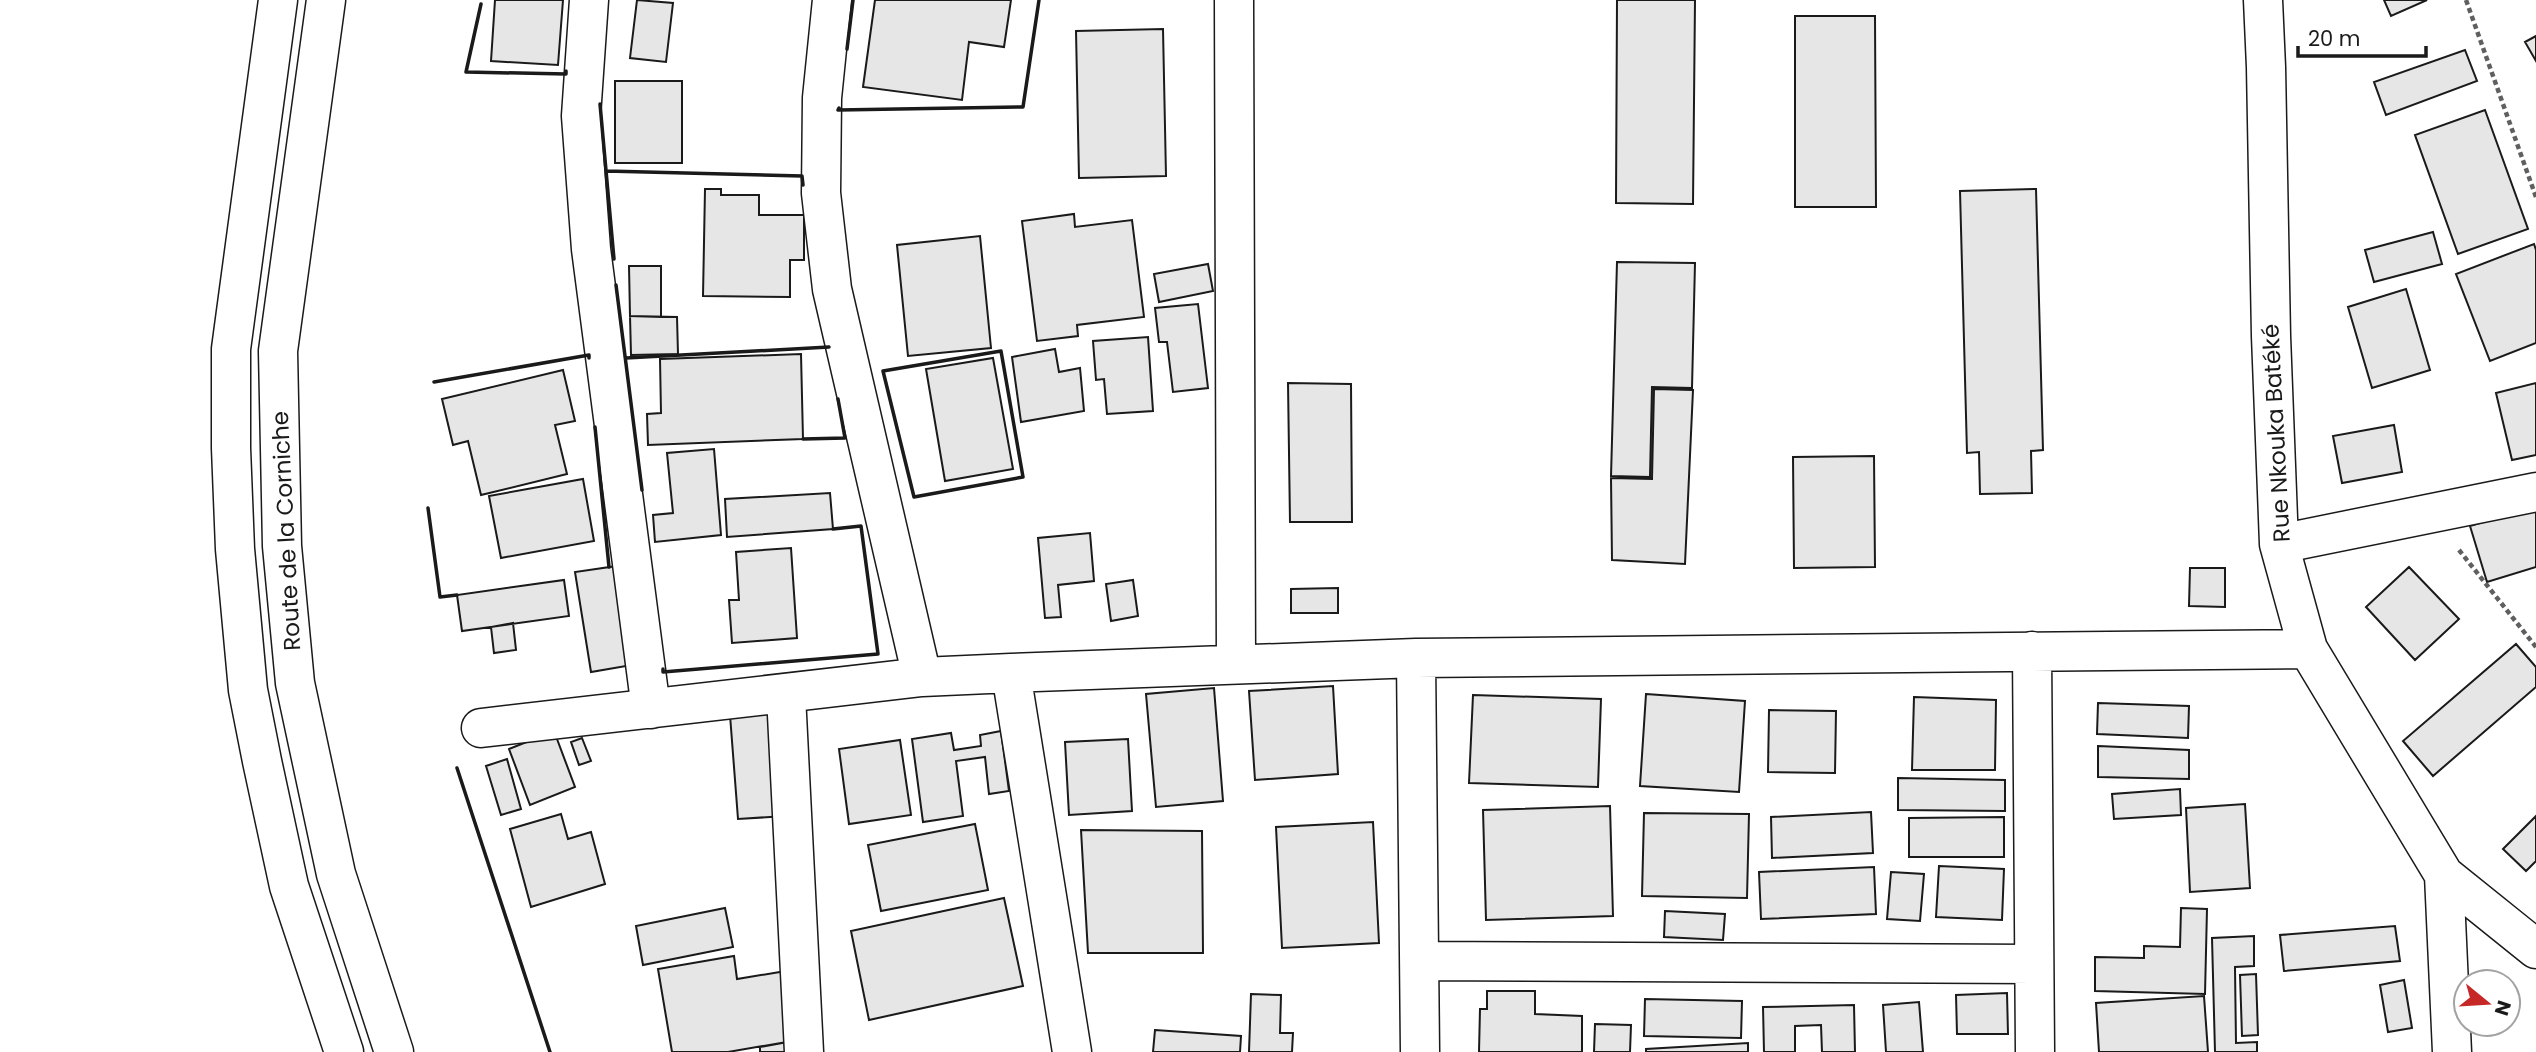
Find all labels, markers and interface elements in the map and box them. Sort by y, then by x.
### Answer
scale bar [2298,14,2426,58]
text: 20 m [2308,24,2361,53]
street label: Rue Nkouka Batéké [2254,323,2298,543]
street label: Route de la Corniche [264,410,308,652]
north arrow [2452,968,2522,1038]
text: N [2488,997,2518,1019]

